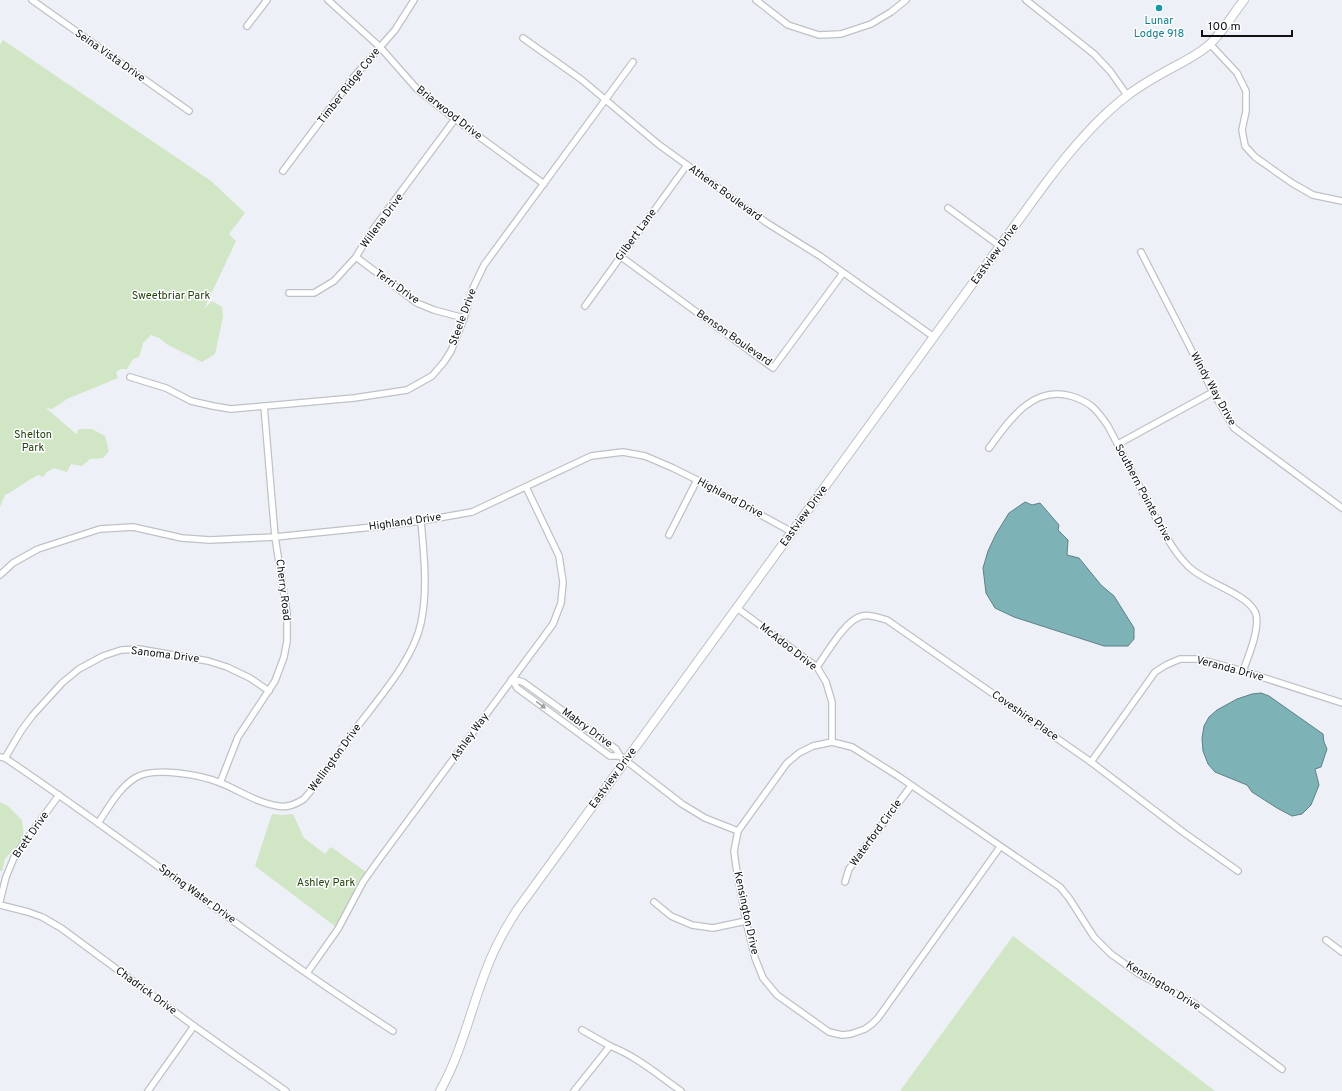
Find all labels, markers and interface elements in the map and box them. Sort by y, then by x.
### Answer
marker: Lunar Lodge 918 [1154,3,1164,13]
scale bar [1202,12,1292,38]
place label: Lunar Lodge 918 [1134,14,1184,41]
text: 100 m [1208,19,1241,35]
street label: Seina Vista Drive [72,27,148,86]
street label: Timber Ridge Cove [315,45,383,127]
street label: Briarwood Drive [413,83,485,143]
street label: Athens Boulevard [686,162,764,224]
street label: Willena Drive [357,191,407,251]
street label: Gilbert Lane [612,206,660,264]
street label: Eastview Drive [968,221,1022,287]
street label: Terri Drive [372,267,422,308]
street label: Steele Drive [446,286,480,348]
park label: Sweetbriar Park [132,289,210,303]
street label: Benson Boulevard [693,307,775,369]
street label: Windy Way Drive [1187,350,1239,428]
park label: Shelton Park [14,428,52,455]
street label: Southern Pointe Drive [1111,442,1175,544]
street label: Highland Drive [695,475,766,521]
street label: Eastview Drive [777,483,831,549]
street label: Highland Drive [368,510,442,534]
street label: Cherry Road [272,558,294,622]
street label: McAdoo Drive [756,620,820,674]
street label: Sanoma Drive [130,644,200,666]
street label: Veranda Drive [1195,653,1265,685]
street label: Coveshire Place [989,688,1061,744]
one-way arrow [535,701,546,709]
street label: Mabry Drive [559,705,615,751]
street label: Ashley Way [448,710,492,764]
street label: Wellington Drive [306,721,365,795]
street label: Eastview Drive [586,745,640,811]
street label: Waterford Circle [847,797,905,869]
street label: Brett Drive [10,809,52,861]
street label: Spring Water Drive [156,861,238,927]
street label: Kensington Drive [730,870,762,956]
park label: Ashley Park [297,876,355,890]
street label: Kensington Drive [1123,958,1203,1014]
street label: Chadrick Drive [113,964,180,1018]

